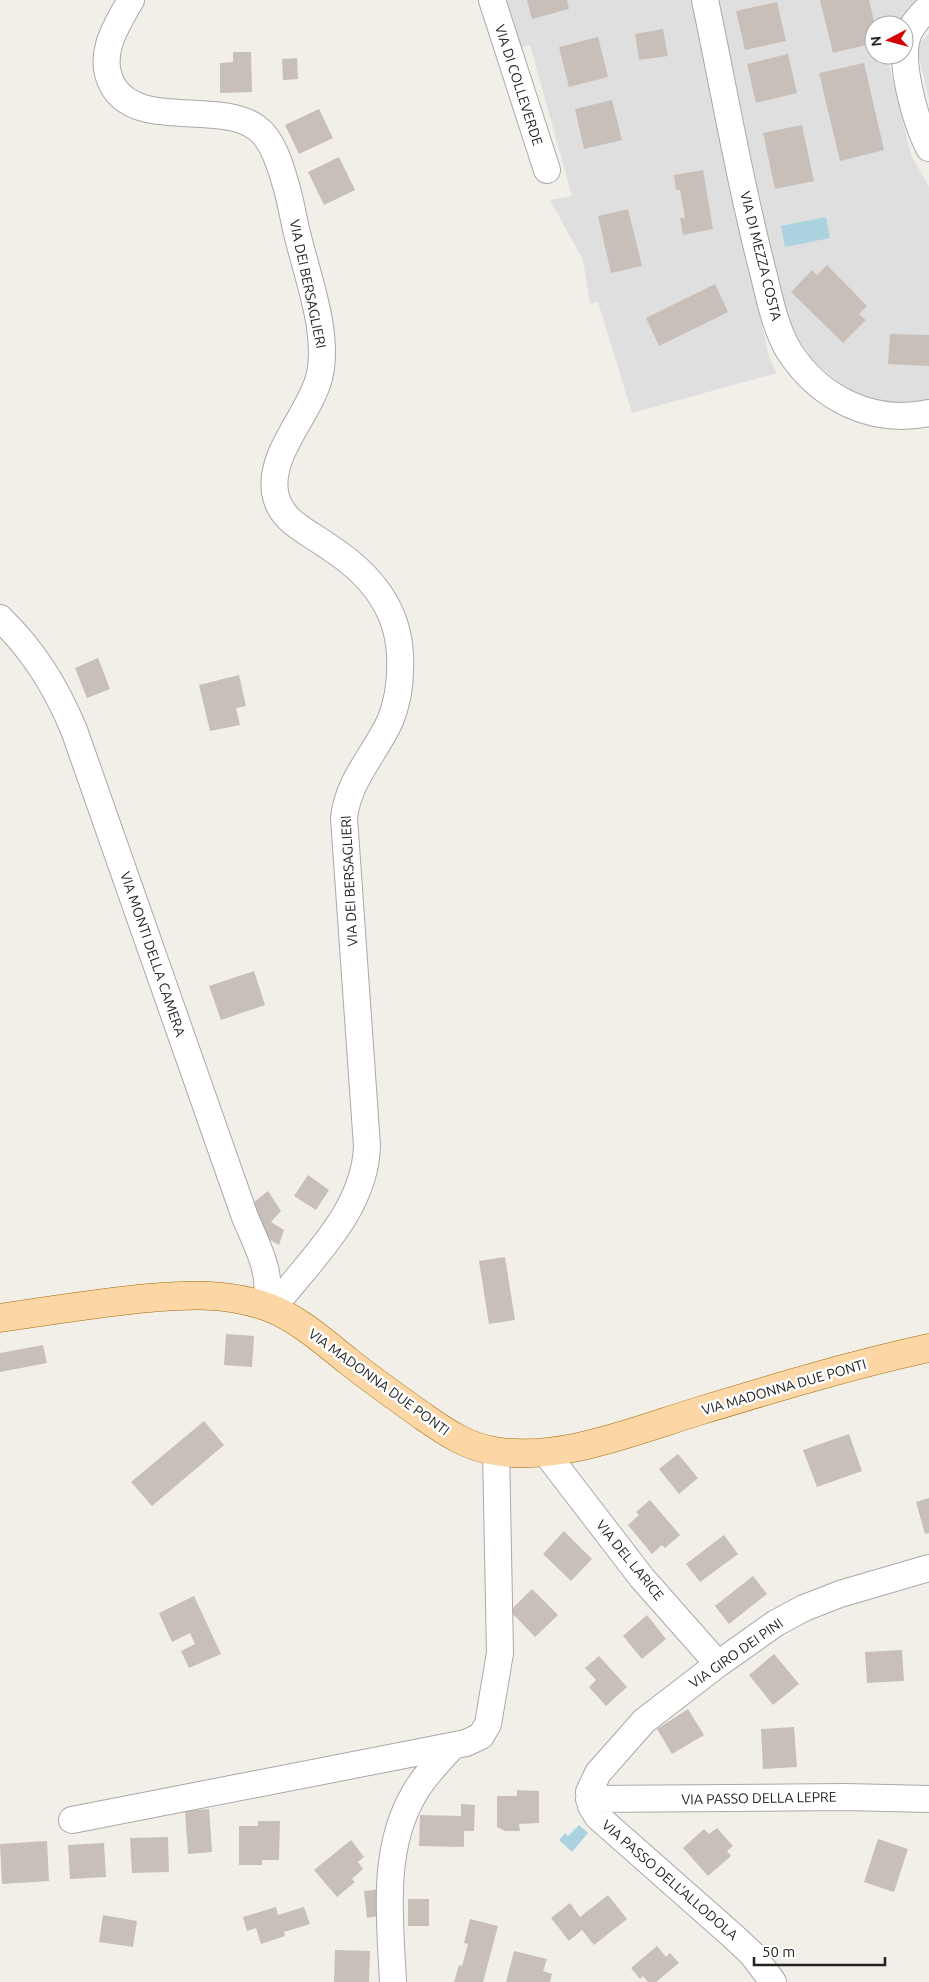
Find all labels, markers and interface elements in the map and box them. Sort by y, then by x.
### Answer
north arrow [864,15,914,65]
street label: VIA DI COLLEVERDE [492,23,546,148]
text: N [868,35,885,47]
street label: VIA DI MEZZA COSTA [737,190,785,322]
street label: VIA DEI BERSAGLIERI [287,218,329,350]
street label: VIA DEI BERSAGLIERI [338,815,360,947]
street label: VIA MONTI DELLA CAMERA [117,869,189,1039]
street label: VIA MADONNA DUE PONTI [305,1326,453,1438]
street label: VIA MADONNA DUE PONTI [700,1356,868,1418]
street label: VIA DEL LARICE [593,1517,667,1603]
street label: VIA GIRO DEI PINI [686,1615,786,1691]
street label: VIA PASSO DELLA LEPRE [681,1789,837,1807]
street label: VIA PASSO DELL'ALLODOLA [599,1817,741,1943]
scale bar [754,1934,885,1966]
text: 50 m [762,1943,795,1960]

